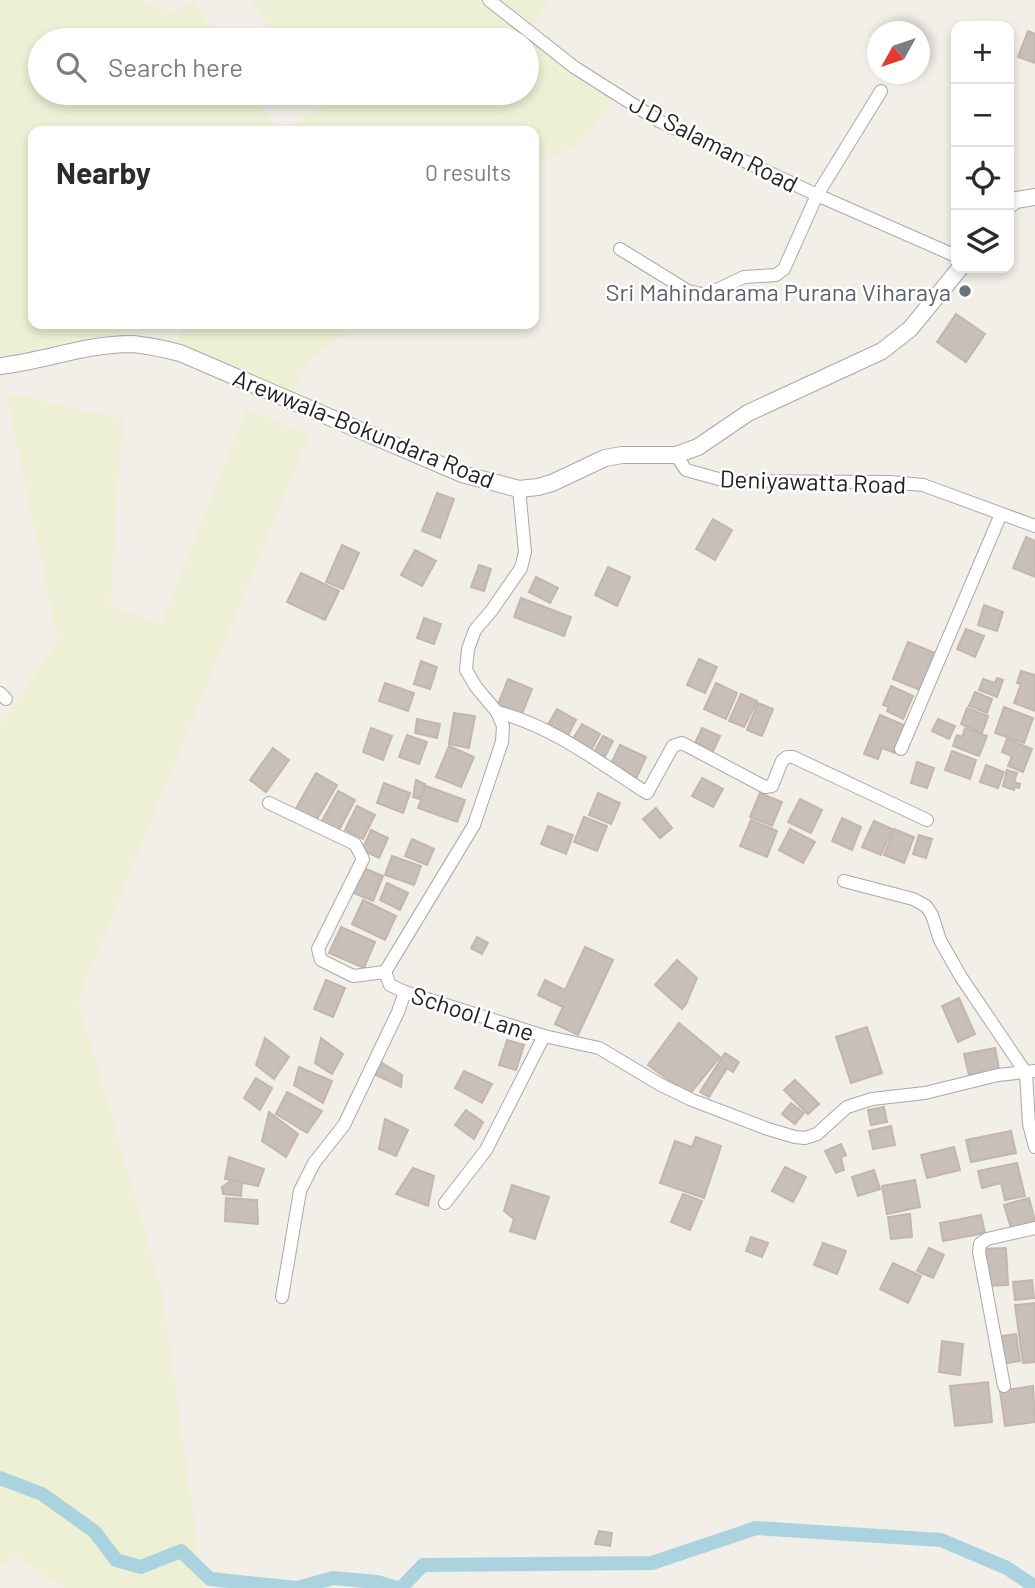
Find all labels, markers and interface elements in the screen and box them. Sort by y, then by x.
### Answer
north arrow [867,21,930,84]
map controls [951,21,1014,273]
button: + [951,21,1014,84]
search box [28,28,539,105]
icon: search [52,48,90,86]
text: Search here [108,51,243,82]
button: − [951,84,1014,147]
street label: J D Salaman Road [625,88,803,198]
button: locate [951,147,1014,210]
text: Nearby [56,154,151,190]
text: 0 results [425,158,511,186]
button: layers [951,210,1014,273]
place label: Sri Mahindarama Purana Viharaya [605,277,951,306]
marker: Sri Mahindarama Purana Viharaya [957,283,973,299]
street label: Arewwala-Bokundara Road [229,362,499,494]
street label: Deniyawatta Road [719,463,907,499]
street label: School Lane [408,980,538,1046]

